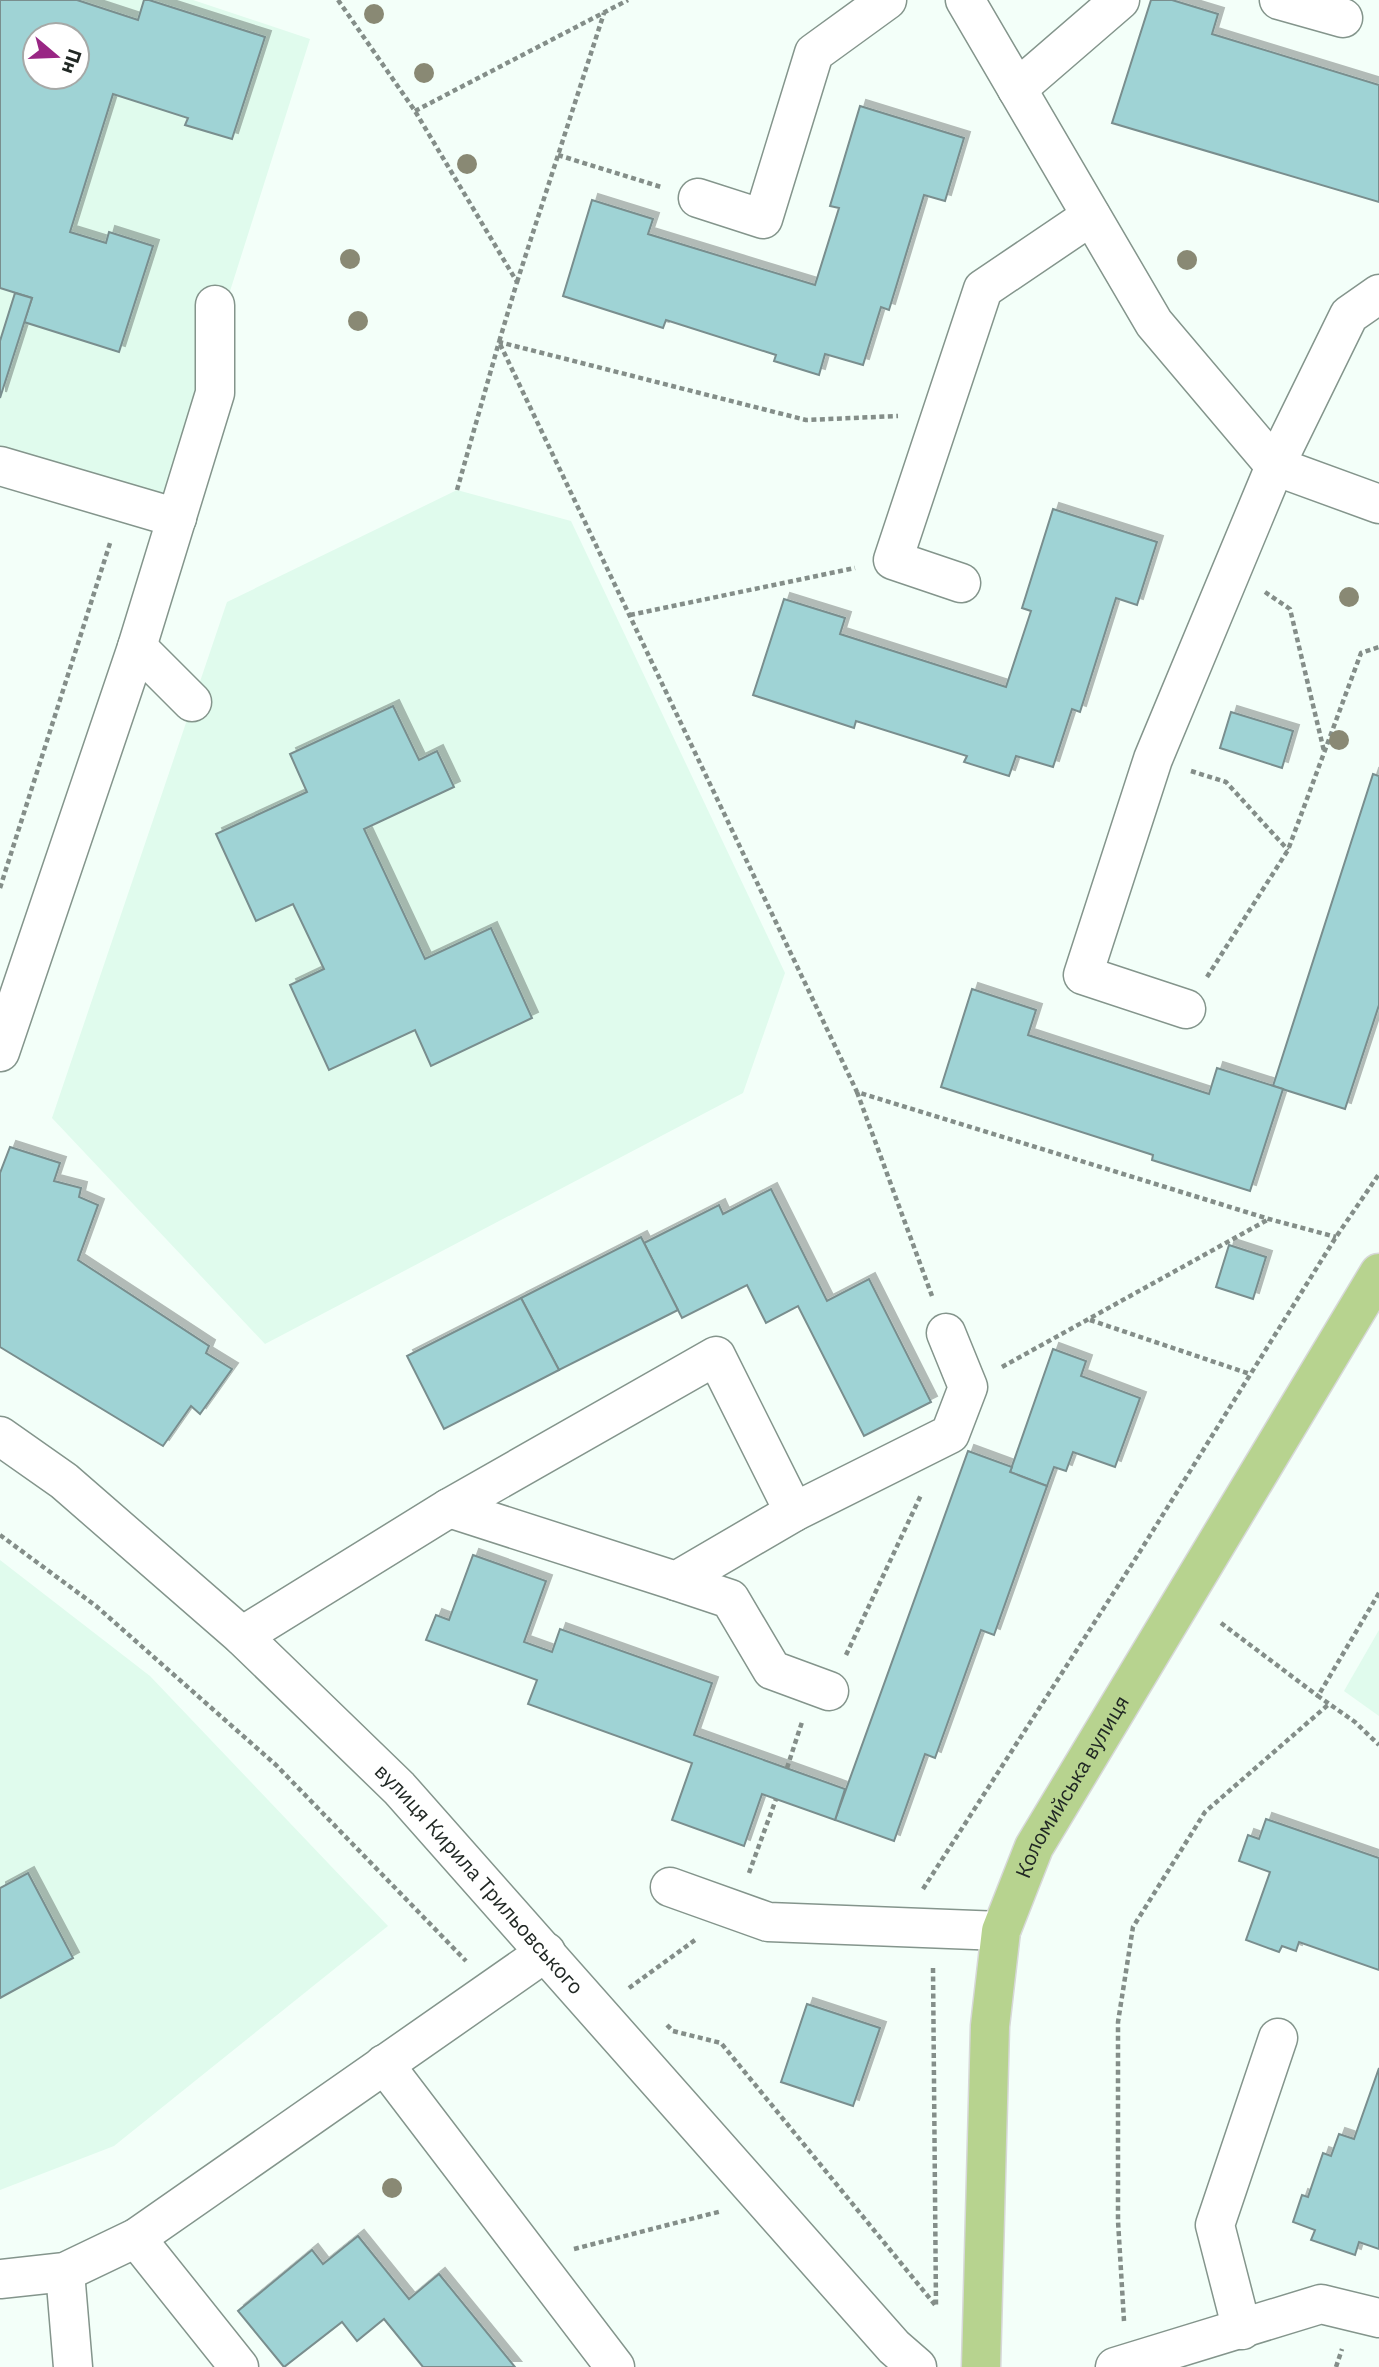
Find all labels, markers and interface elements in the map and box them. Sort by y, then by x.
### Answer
north arrow [21,21,91,91]
text: Пн [57,46,88,77]
street label: Коломийська вулиця [1008,1690,1135,1882]
street label: вулиця Кирила Трильовського [369,1757,590,2000]

